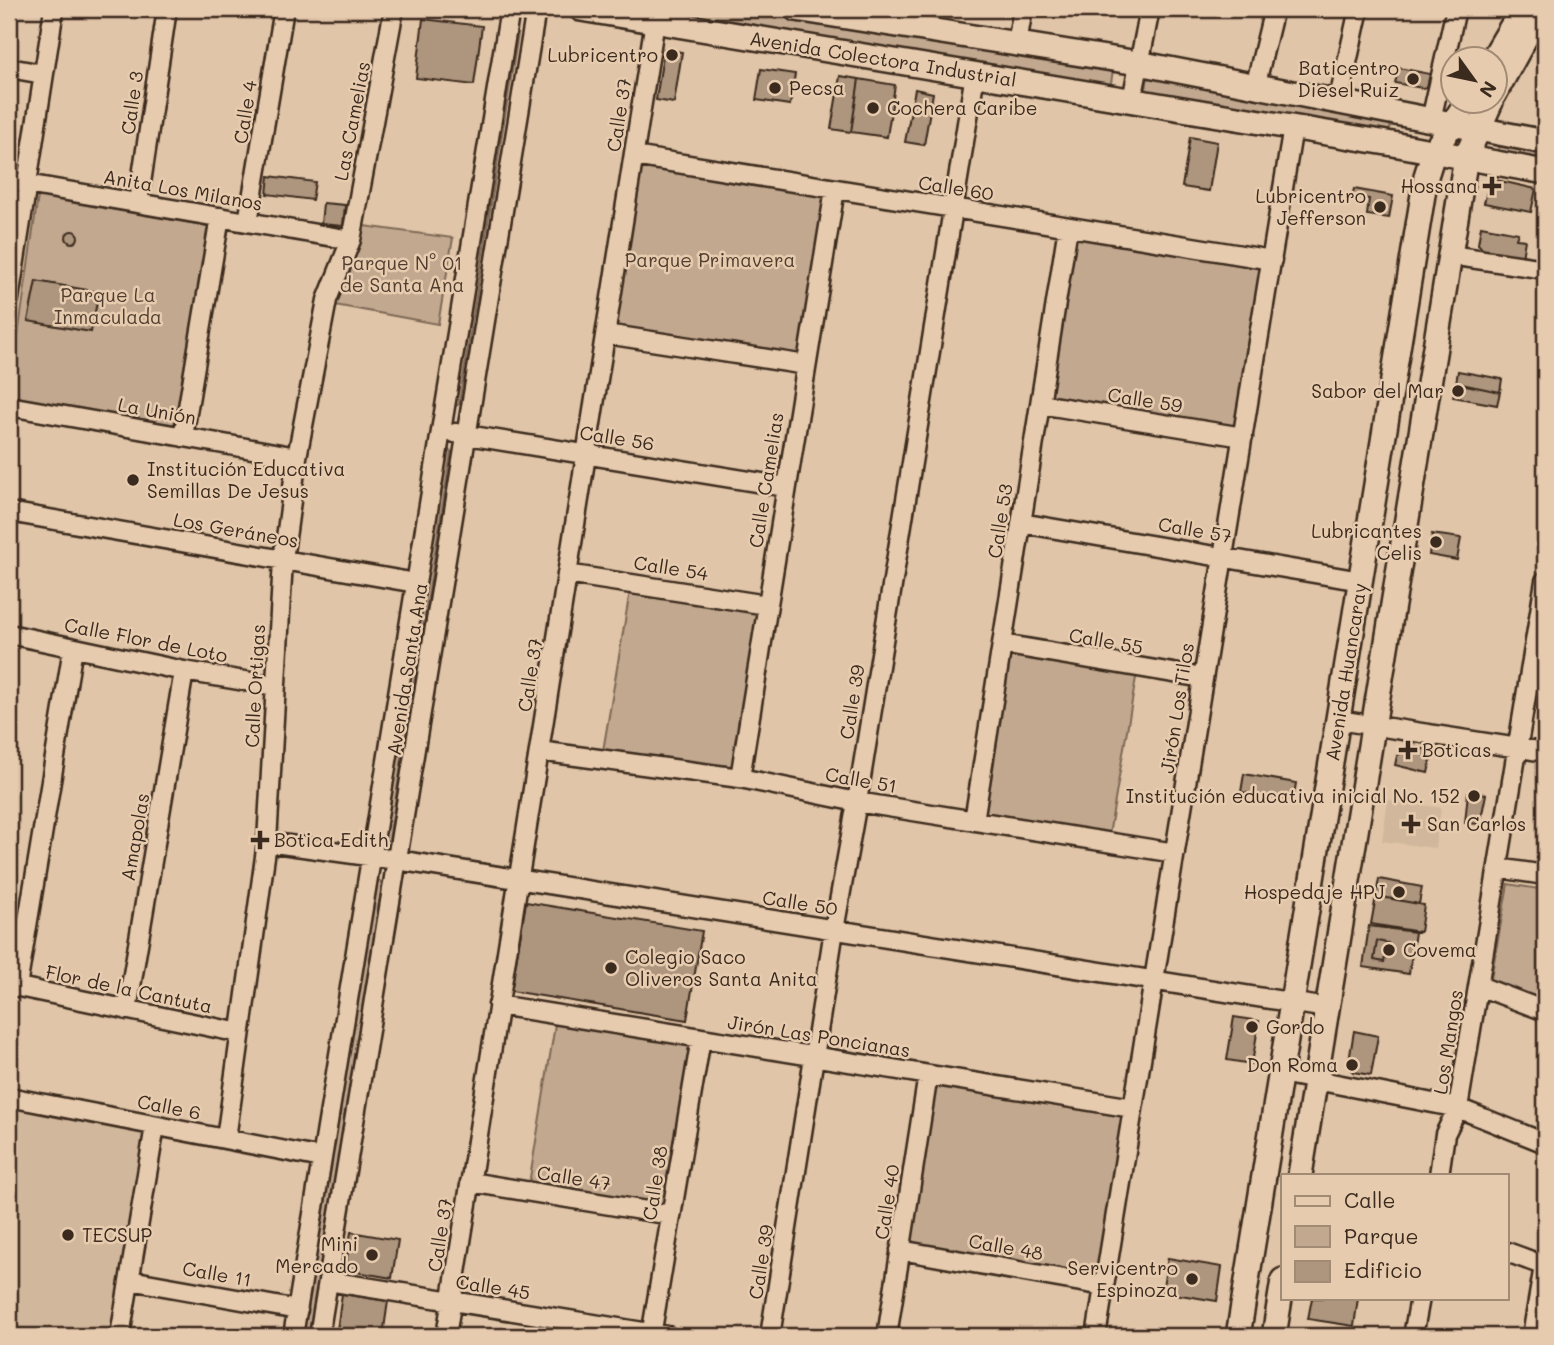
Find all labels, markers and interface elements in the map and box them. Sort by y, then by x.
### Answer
street label: Avenida Colectora Industrial [748,25,1018,92]
place label: Lubricentro [548,42,658,67]
north arrow [1438,46,1508,116]
marker: Lubricentro [664,47,680,63]
place label: Baticentro Diesel Ruiz [1298,55,1399,102]
street label: Las Camelias [328,59,375,183]
street label: Calle 3 [115,70,148,136]
marker: Baticentro Diesel Ruiz [1405,71,1421,87]
place label: Pecsa [789,75,845,100]
street label: Calle 37 [600,76,637,154]
text: N [1474,77,1503,102]
street label: Calle 4 [227,78,262,145]
marker: Pecsa [767,80,783,96]
place label: Cochera Caribe [887,95,1038,120]
marker: Cochera Caribe [865,100,881,116]
street label: Anita Los Milanos [102,163,265,216]
street label: Calle 60 [917,169,996,206]
place label: Hossana [1401,173,1478,198]
marker: Hossana [1484,178,1500,194]
place label: Lubricentro Jefferson [1256,183,1366,230]
marker: Lubricentro Jefferson [1372,199,1388,215]
park label: Parque Primavera [625,247,795,272]
park label: Parque N° 01 de Santa Ana [340,250,464,297]
park label: Parque La Inmaculada [54,282,162,329]
place label: Sabor del Mar [1311,378,1444,403]
street label: Calle 59 [1106,381,1184,418]
marker: Sabor del Mar [1450,383,1466,399]
street label: La Unión [116,391,198,430]
street label: Calle Camelias [742,410,789,549]
street label: Calle 56 [578,419,656,456]
place label: Institución Educativa Semillas De Jesus [147,456,345,503]
marker: Institución Educativa Semillas De Jesus [125,472,141,488]
street label: Calle 53 [981,482,1018,560]
street label: Los Geráneos [172,506,301,553]
street label: Calle 57 [1156,511,1234,548]
place label: Lubricantes Celis [1311,518,1422,565]
marker: Lubricantes Celis [1428,534,1444,550]
street label: Calle 54 [632,549,710,586]
street label: Avenida Santa Ana [381,581,432,757]
street label: Avenida Huancaray [1319,581,1372,763]
street label: Calle Flor de Loto [62,611,230,668]
street label: Calle 55 [1067,622,1145,659]
street label: Calle Ortigas [239,624,270,748]
street label: Calle 37 [511,636,548,714]
street label: Jirón Los Tilos [1154,641,1199,775]
street label: Calle 39 [833,663,870,741]
place label: Boticas [1422,737,1491,762]
marker: Boticas [1400,742,1416,758]
street label: Calle 51 [823,761,899,798]
place label: Institución educativa inicial No. 152 [1126,783,1460,808]
marker: Institución educativa inicial No. 152 [1466,788,1482,804]
street label: Amapolas [114,791,155,883]
place label: San Carlos [1427,811,1526,836]
marker: San Carlos [1401,814,1421,834]
place label: Botica Edith [274,827,388,852]
marker: Botica Edith [252,832,268,848]
place label: Hospedaje HPJ [1244,879,1386,904]
street label: Calle 50 [761,884,840,921]
marker: Hospedaje HPJ [1391,884,1407,900]
place label: Covema [1403,937,1477,962]
marker: Covema [1381,942,1397,958]
place label: Colegio Saco Oliveros Santa Anita [625,944,818,991]
street label: Flor de la Cantuta [43,959,215,1018]
marker: Colegio Saco Oliveros Santa Anita [603,960,619,976]
street label: Los Mangos [1427,988,1468,1096]
street label: Jirón Las Poncianas [726,1009,912,1062]
place label: Gordo [1266,1014,1324,1039]
marker: Gordo [1244,1019,1260,1035]
place label: Don Roma [1247,1052,1338,1077]
marker: Don Roma [1344,1057,1360,1073]
street label: Calle 6 [135,1088,203,1125]
street label: Calle 38 [636,1144,673,1222]
street label: Calle 47 [535,1159,613,1196]
street label: Calle 40 [868,1162,905,1241]
legend [1281,1174,1508,1300]
text: Calle [1344,1186,1396,1213]
street label: Calle 37 [421,1196,458,1274]
place label: TECSUP [82,1222,152,1247]
text: Parque [1344,1222,1418,1249]
street label: Calle 39 [742,1223,779,1301]
marker: TECSUP [60,1227,76,1243]
street label: Calle 48 [967,1228,1045,1265]
place label: Mini Mercado [275,1231,358,1278]
marker: Mini Mercado [364,1247,380,1263]
street label: Calle 11 [181,1255,254,1292]
place label: Servicentro Espinoza [1068,1255,1178,1302]
text: Edificio [1344,1256,1422,1283]
street label: Calle 45 [454,1268,532,1305]
marker: Servicentro Espinoza [1184,1271,1200,1287]

